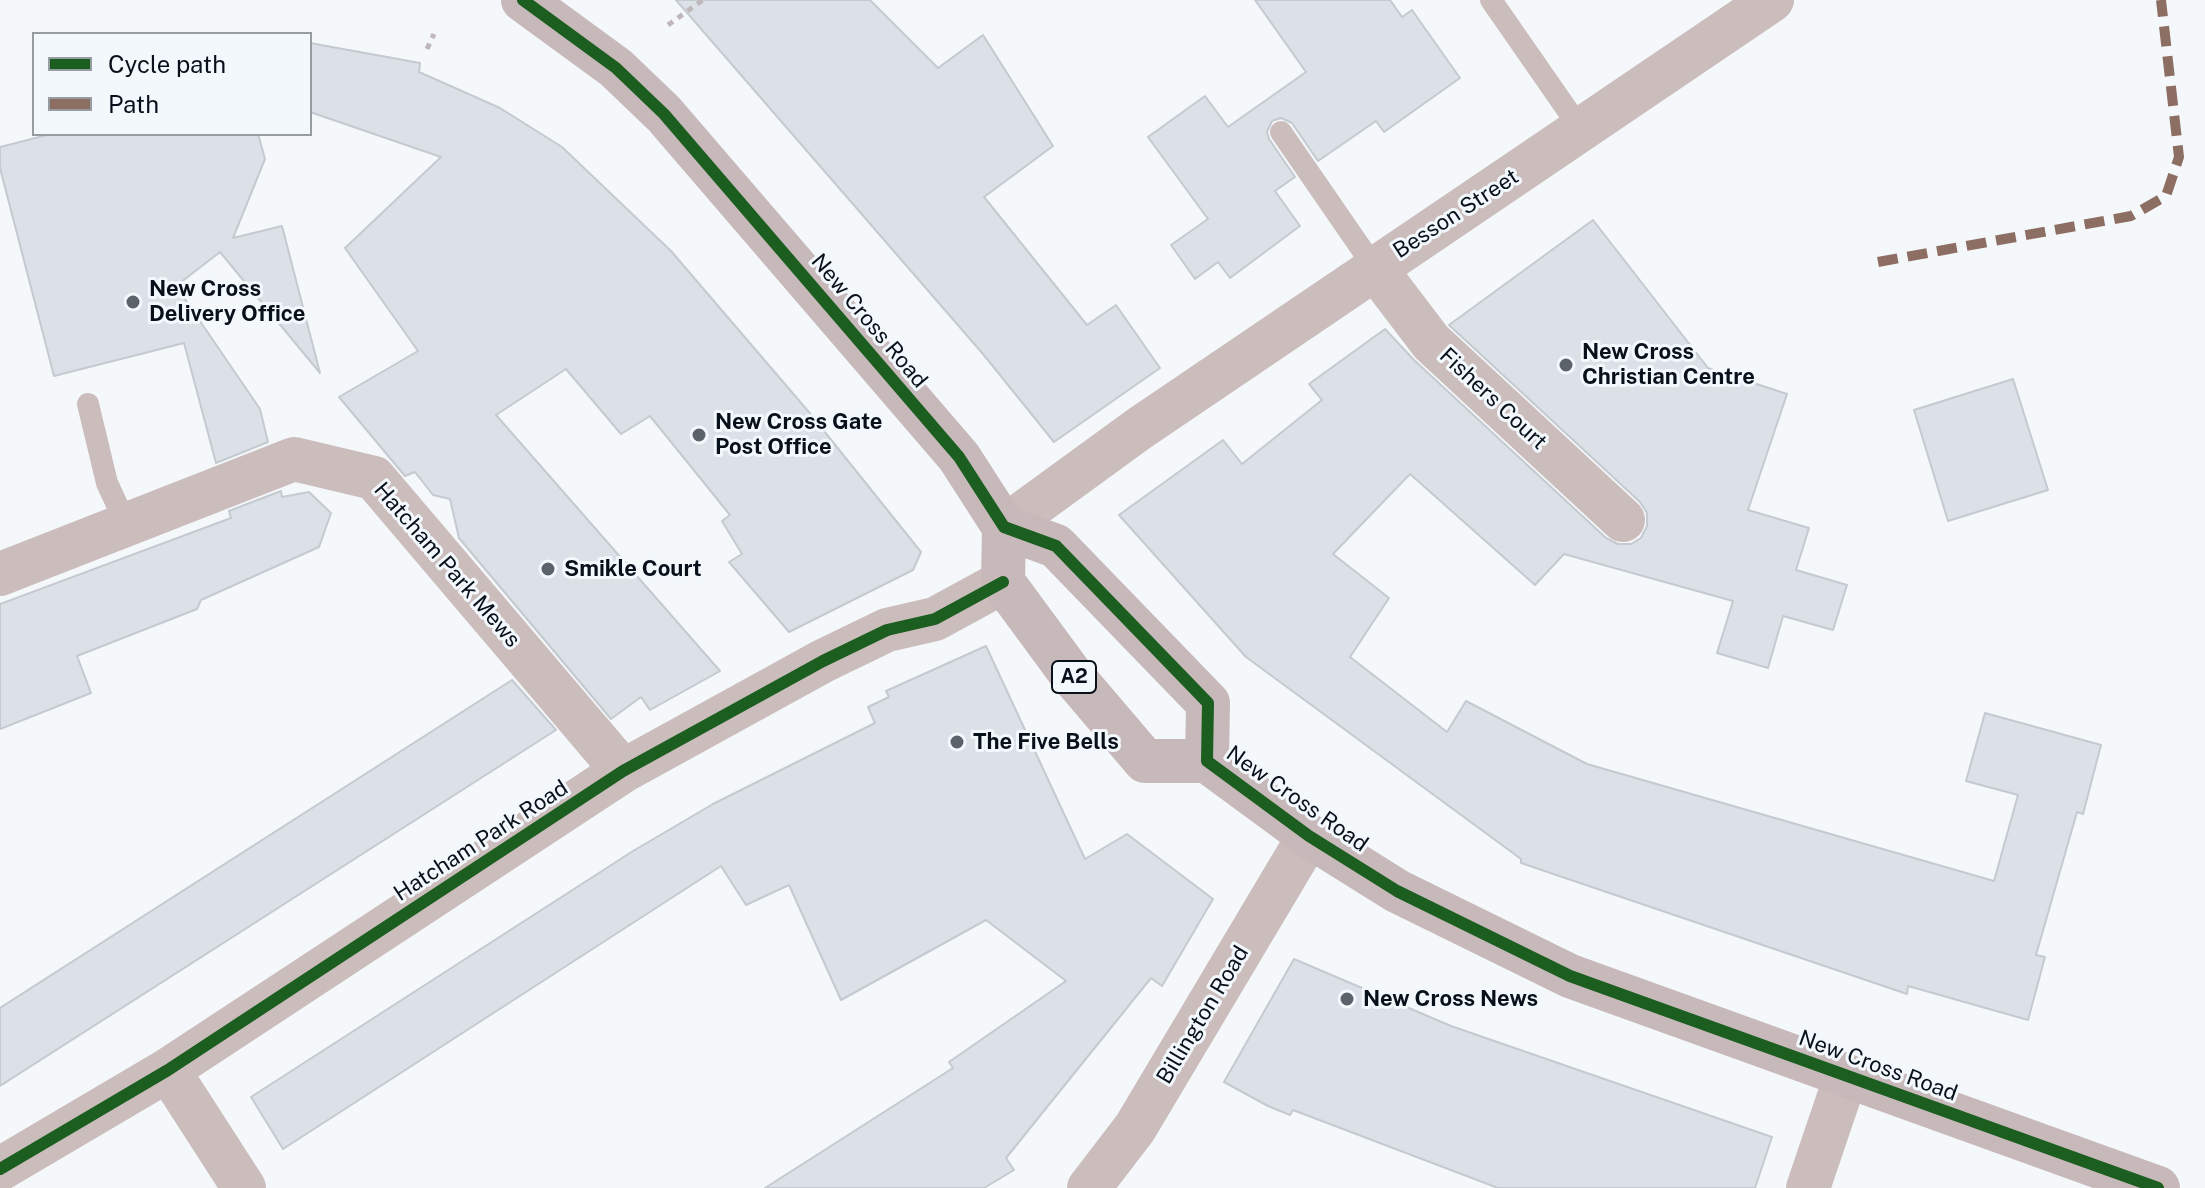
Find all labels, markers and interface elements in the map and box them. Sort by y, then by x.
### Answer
legend [32,32,312,136]
text: Cycle path [108,50,226,78]
text: Path [108,90,159,118]
street label: Besson Street [1388,164,1524,264]
street label: New Cross Road [805,249,933,393]
place label: New Cross Delivery Office [149,276,305,328]
marker: New Cross Delivery Office [124,293,142,311]
place label: New Cross Christian Centre [1582,339,1755,390]
street label: Fishers Court [1434,343,1552,455]
marker: New Cross Christian Centre [1557,356,1575,374]
place label: New Cross Gate Post Office [715,409,882,460]
marker: New Cross Gate Post Office [690,426,708,444]
street label: Hatcham Park Mews [368,477,526,653]
place label: Smikle Court [564,556,702,582]
marker: Smikle Court [539,560,557,578]
road number: A2 [1052,661,1096,693]
place label: The Five Bells [973,729,1119,755]
marker: The Five Bells [948,733,966,751]
street label: New Cross Road [1221,740,1373,858]
street label: Hatcham Park Road [389,775,573,907]
street label: Billington Road [1151,941,1255,1089]
place label: New Cross News [1363,986,1538,1012]
marker: New Cross News [1338,990,1356,1008]
street label: New Cross Road [1795,1025,1961,1107]

